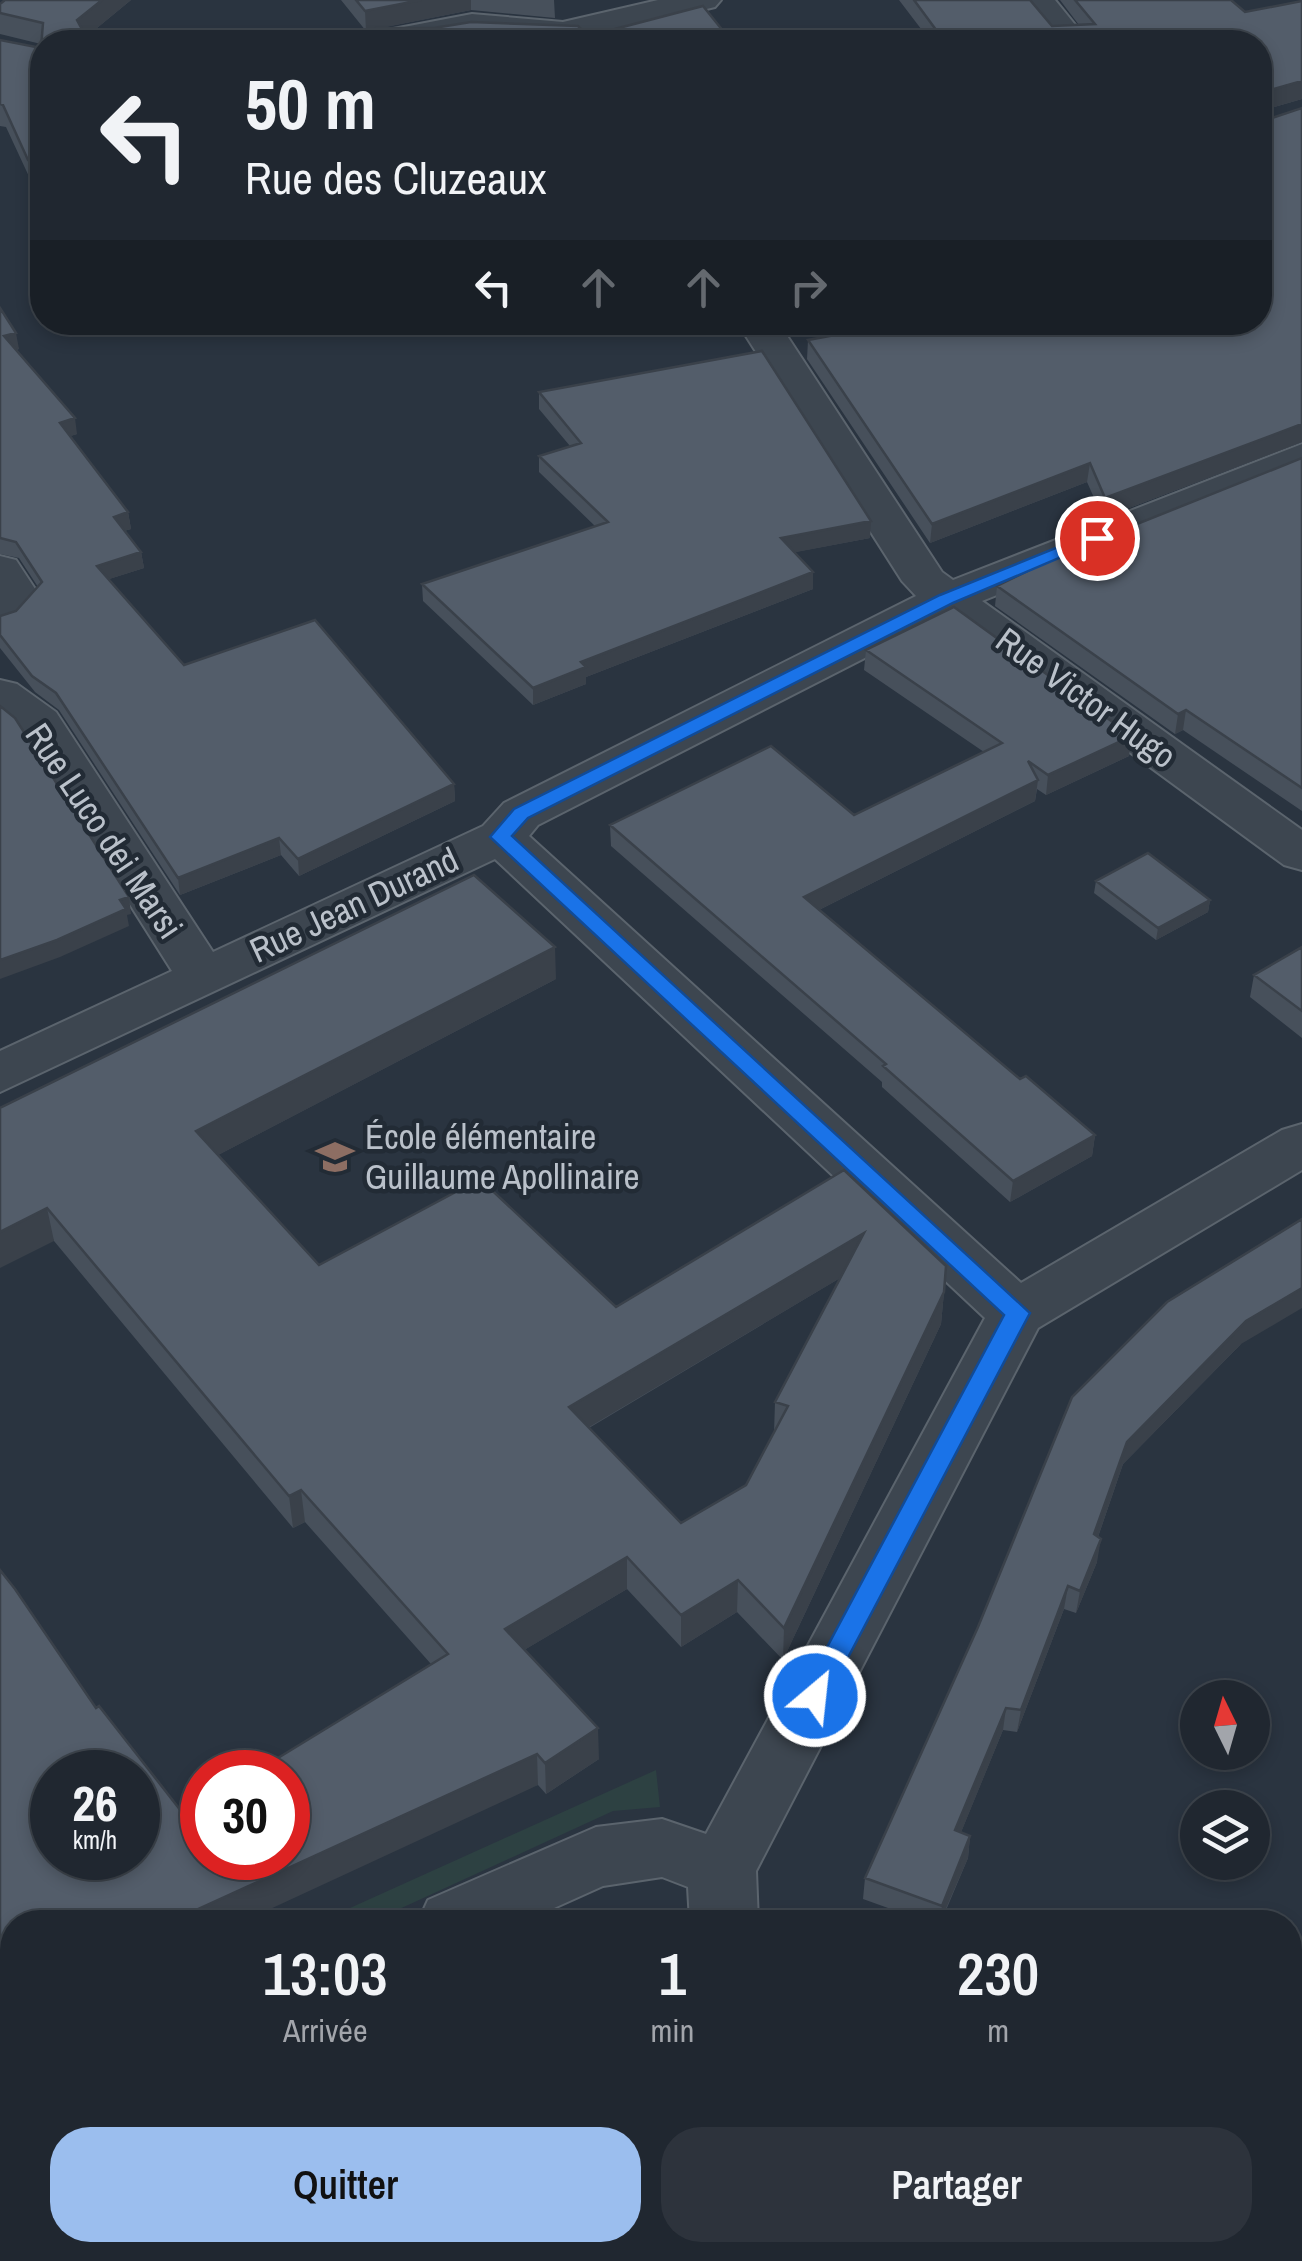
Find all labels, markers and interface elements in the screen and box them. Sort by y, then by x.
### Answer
text: 50 m [245,57,376,151]
icon: left [80,70,210,200]
text: Rue des Cluzeaux [245,147,547,208]
icon: left [466,260,521,315]
icon: ahead [571,260,626,315]
icon: ahead [676,260,731,315]
icon: right [781,260,836,315]
pin [1055,496,1140,581]
icon: arrive [1070,511,1125,566]
street label: Rue Victor Hugo [987,616,1186,779]
street label: Rue Luco dei Marsi [15,714,194,948]
street label: Rue Jean Durand [242,836,466,973]
place label: École élémentaire Guillaume Apollinaire [365,1113,639,1200]
school or university icon: École élémentaire Guillaume Apollinaire [314,1136,356,1178]
position arrow [763,1644,867,1748]
north arrow [1180,1680,1270,1770]
map controls [1180,1680,1270,1880]
speed limit sign: 30 [180,1750,310,1880]
text: 26 [72,1769,118,1837]
button: layers [1180,1790,1270,1880]
text: km/h [73,1823,117,1857]
text: 13:03 [263,1933,388,2014]
text: 1 [659,1933,686,2014]
text: 230 [957,1933,1039,2014]
text: Arrivée [283,2009,368,2052]
text: min [651,2009,694,2052]
text: m [987,2009,1009,2052]
button: Quitter [50,2127,641,2242]
button: Partager [661,2127,1252,2242]

